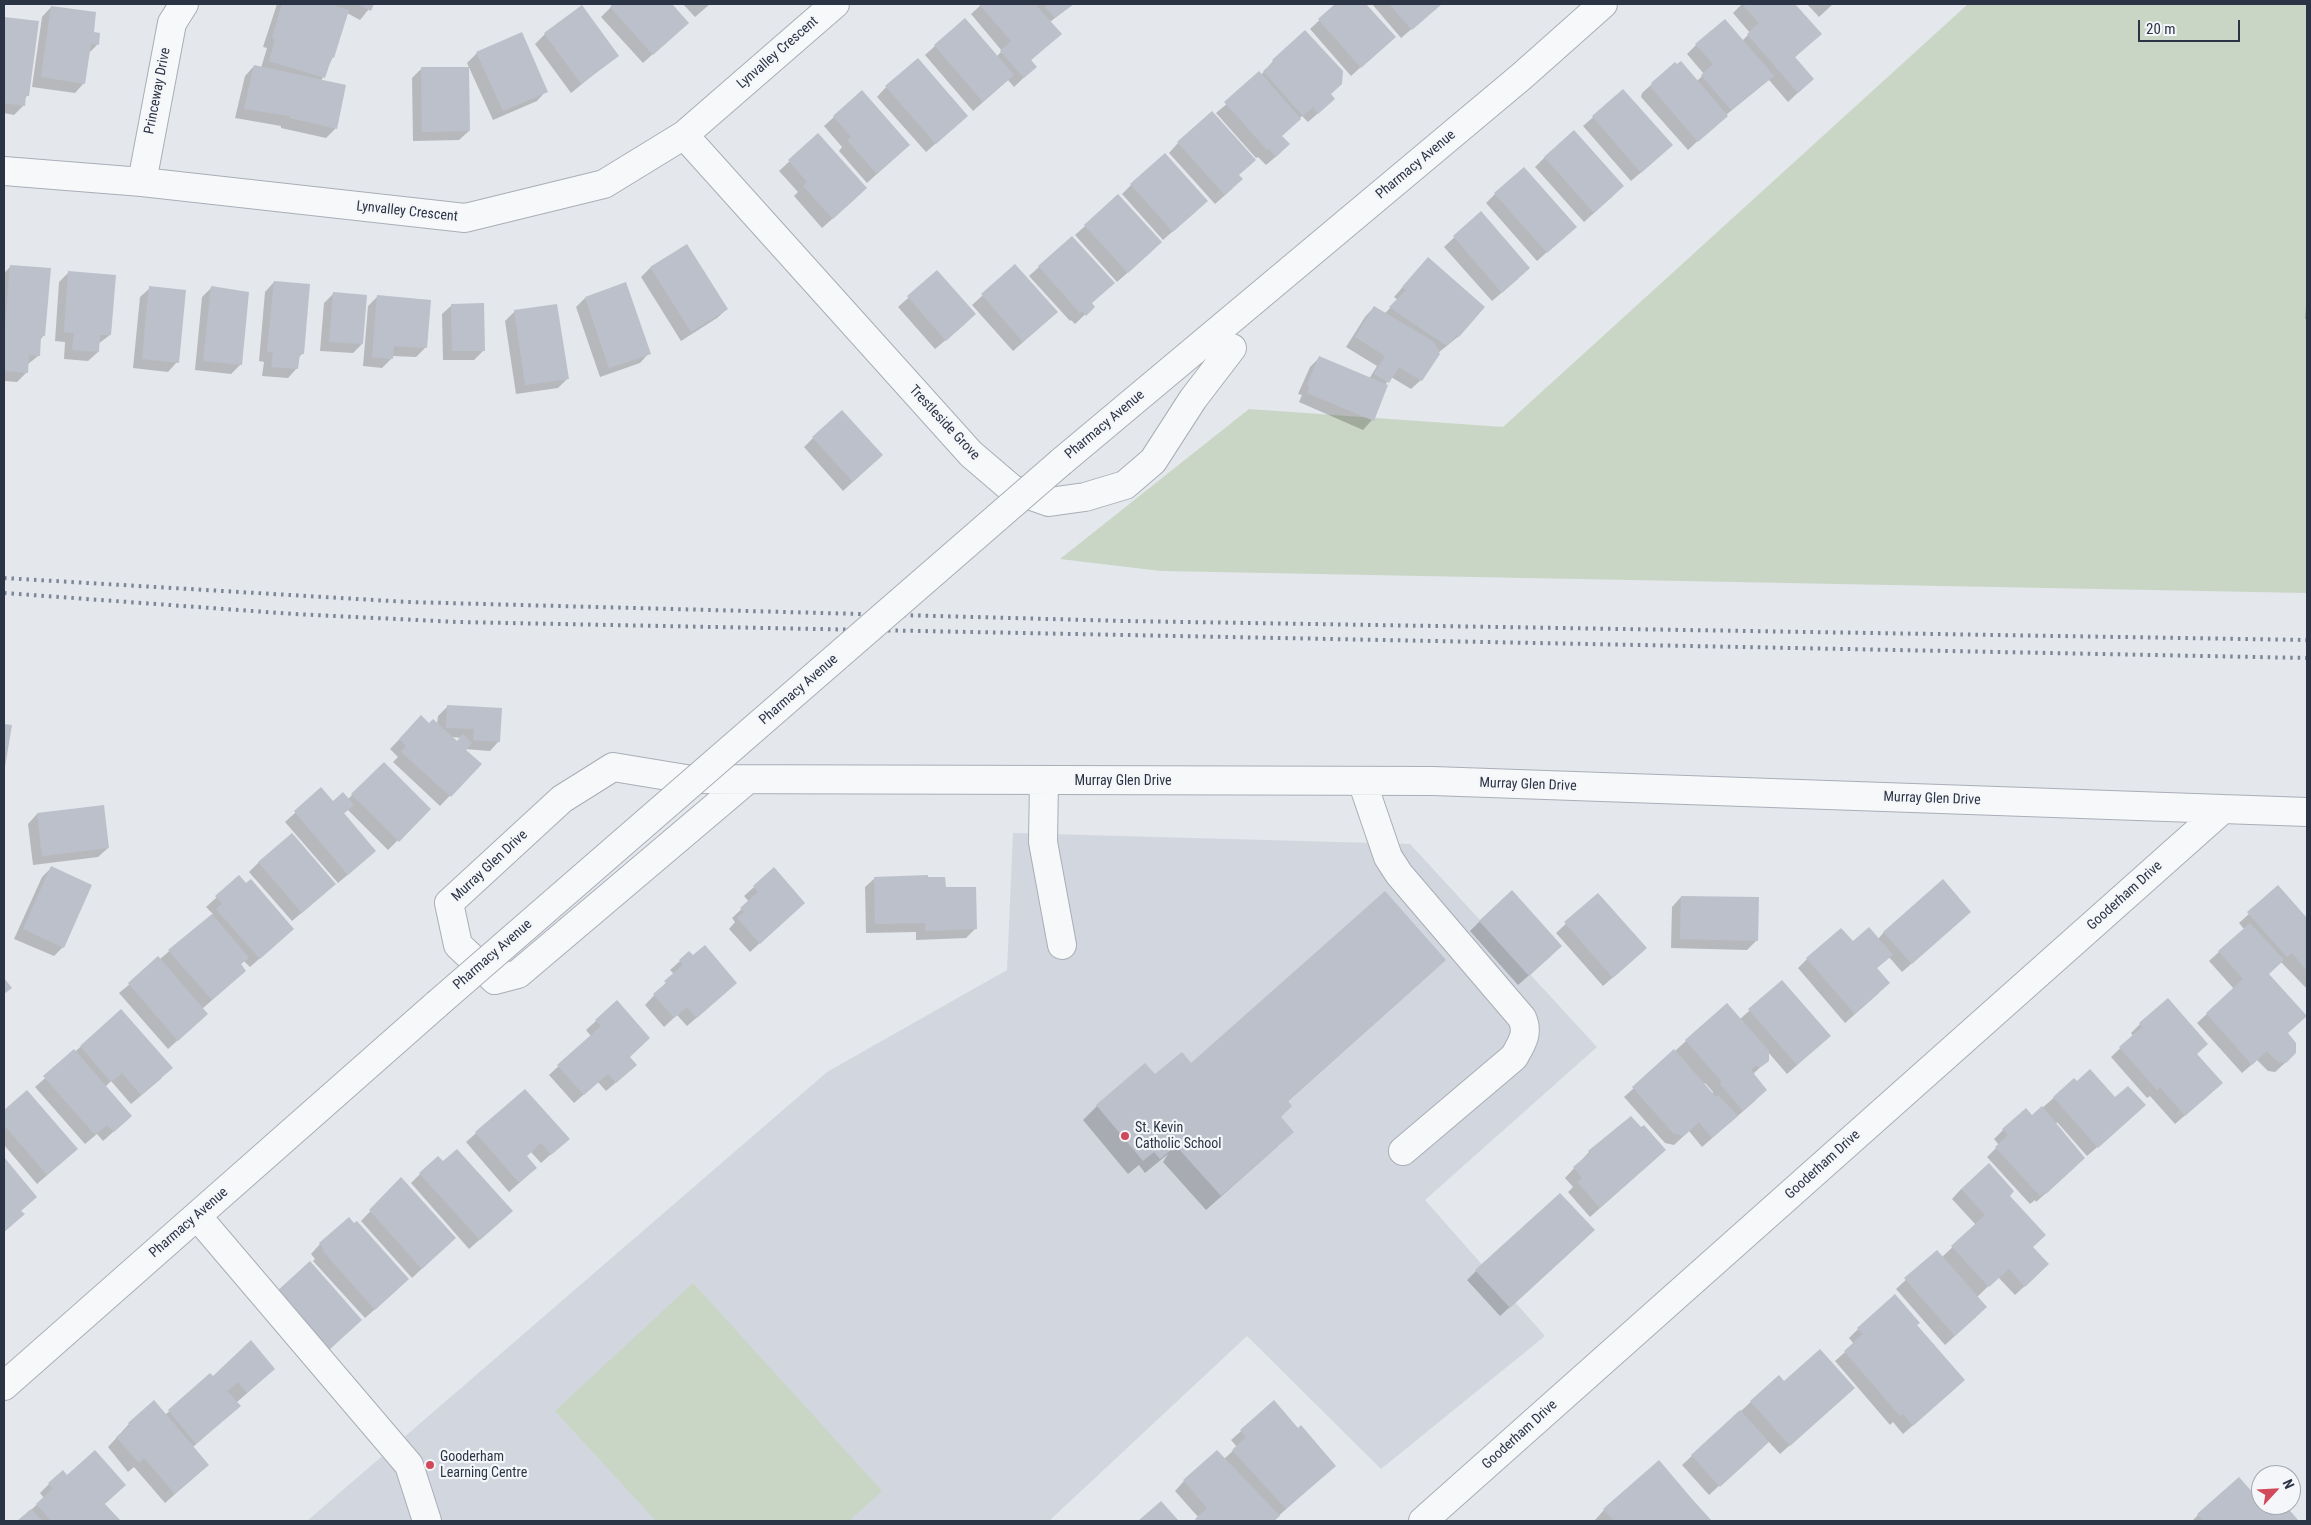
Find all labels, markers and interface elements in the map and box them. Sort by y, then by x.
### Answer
scale bar [2141,10,2244,42]
street label: Lynvalley Crescent [734,13,822,93]
text: 20 m [2146,20,2176,38]
street label: Princeway Drive [141,46,175,136]
street label: Pharmacy Avenue [1373,127,1459,203]
street label: Lynvalley Crescent [355,198,459,226]
street label: Trestleside Grove [905,382,983,464]
street label: Pharmacy Avenue [1062,387,1148,463]
street label: Pharmacy Avenue [756,651,842,729]
street label: Murray Glen Drive [1074,773,1172,789]
street label: Murray Glen Drive [1479,775,1577,795]
street label: Murray Glen Drive [1883,789,1981,809]
street label: Murray Glen Drive [449,827,531,905]
street label: Gooderham Drive [2084,858,2166,934]
street label: Pharmacy Avenue [450,916,536,994]
place label: St. Kevin Catholic School [1135,1120,1221,1152]
street label: Gooderham Drive [1782,1127,1864,1203]
marker: St. Kevin Catholic School [1119,1130,1131,1142]
street label: Pharmacy Avenue [146,1184,232,1262]
street label: Gooderham Drive [1479,1397,1561,1473]
place label: Gooderham Learning Centre [440,1449,527,1481]
marker: Gooderham Learning Centre [424,1459,436,1471]
north arrow [2251,1465,2301,1515]
text: N [2280,1477,2298,1491]

